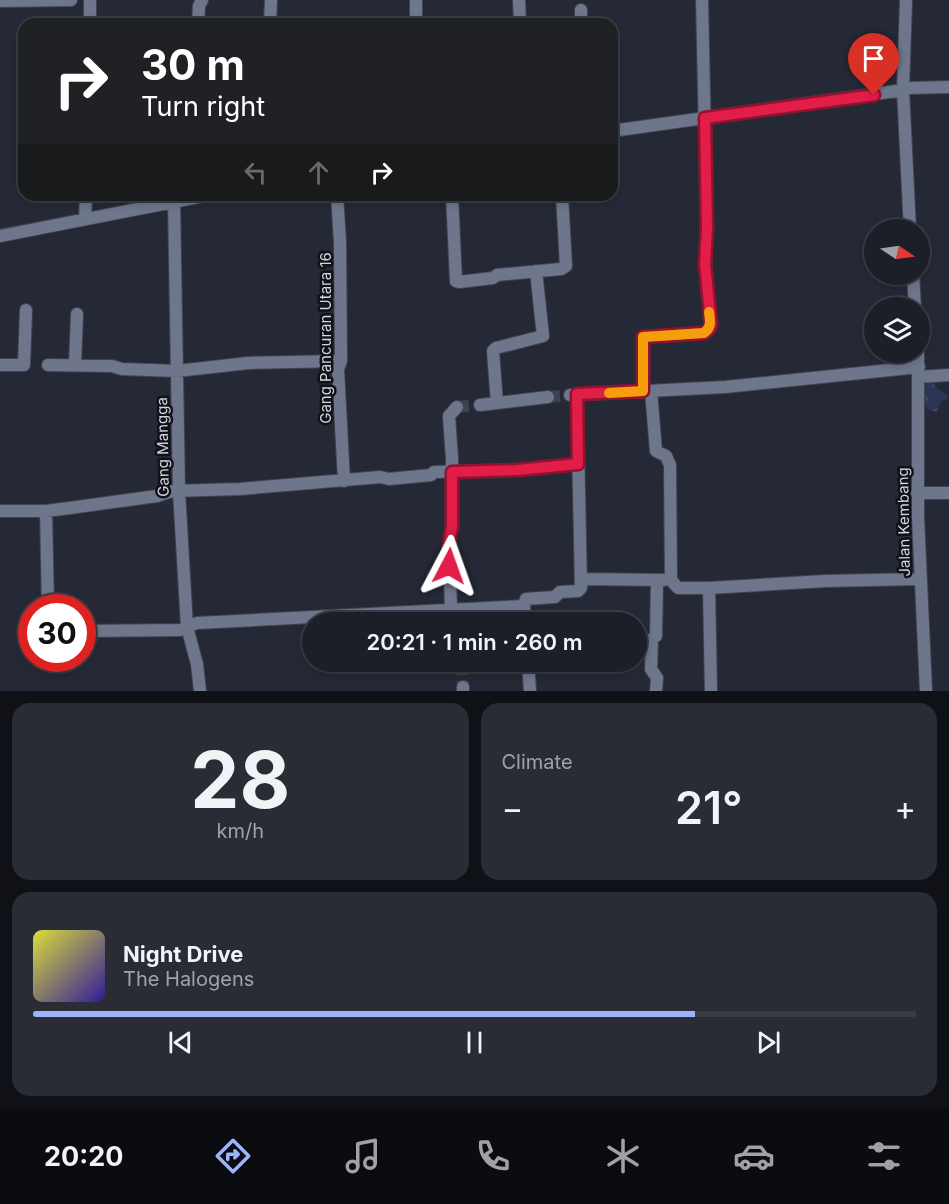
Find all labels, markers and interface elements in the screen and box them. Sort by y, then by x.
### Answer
pin [848,33,899,95]
text: 30 m [141,39,245,90]
icon: right [42,42,120,120]
icon: arrive [857,42,890,75]
text: Turn right [141,90,265,123]
icon: left [239,156,272,189]
icon: ahead [302,156,335,189]
icon: right [365,156,398,189]
north arrow [864,219,930,285]
map controls [864,219,930,363]
street label: Gang Pancuran Utara 16 [316,252,335,424]
button: layers [864,297,930,363]
street label: Gang Mangga [152,397,173,497]
street label: Jalan Kembang [893,467,914,577]
position arrow [417,534,481,598]
speed limit sign: 30 [18,594,96,672]
text: 20:21 · 1 min · 260 m [367,629,582,655]
text: 28 [190,732,290,827]
text: Climate [502,750,573,774]
text: 21° [675,780,743,835]
text: − [502,788,523,828]
text: + [894,788,916,828]
text: km/h [216,819,264,843]
text: Night Drive [123,941,243,967]
text: The Halogens [123,967,254,991]
icon: previous [164,1026,197,1059]
icon: pause [458,1026,491,1059]
icon: next [752,1026,785,1059]
icon: directions [212,1135,254,1177]
icon: music [342,1135,384,1177]
icon: phone [472,1135,514,1177]
icon: climate [602,1135,644,1177]
icon: car [733,1135,775,1177]
icon: filters [863,1135,905,1177]
text: 20:20 [44,1140,124,1173]

